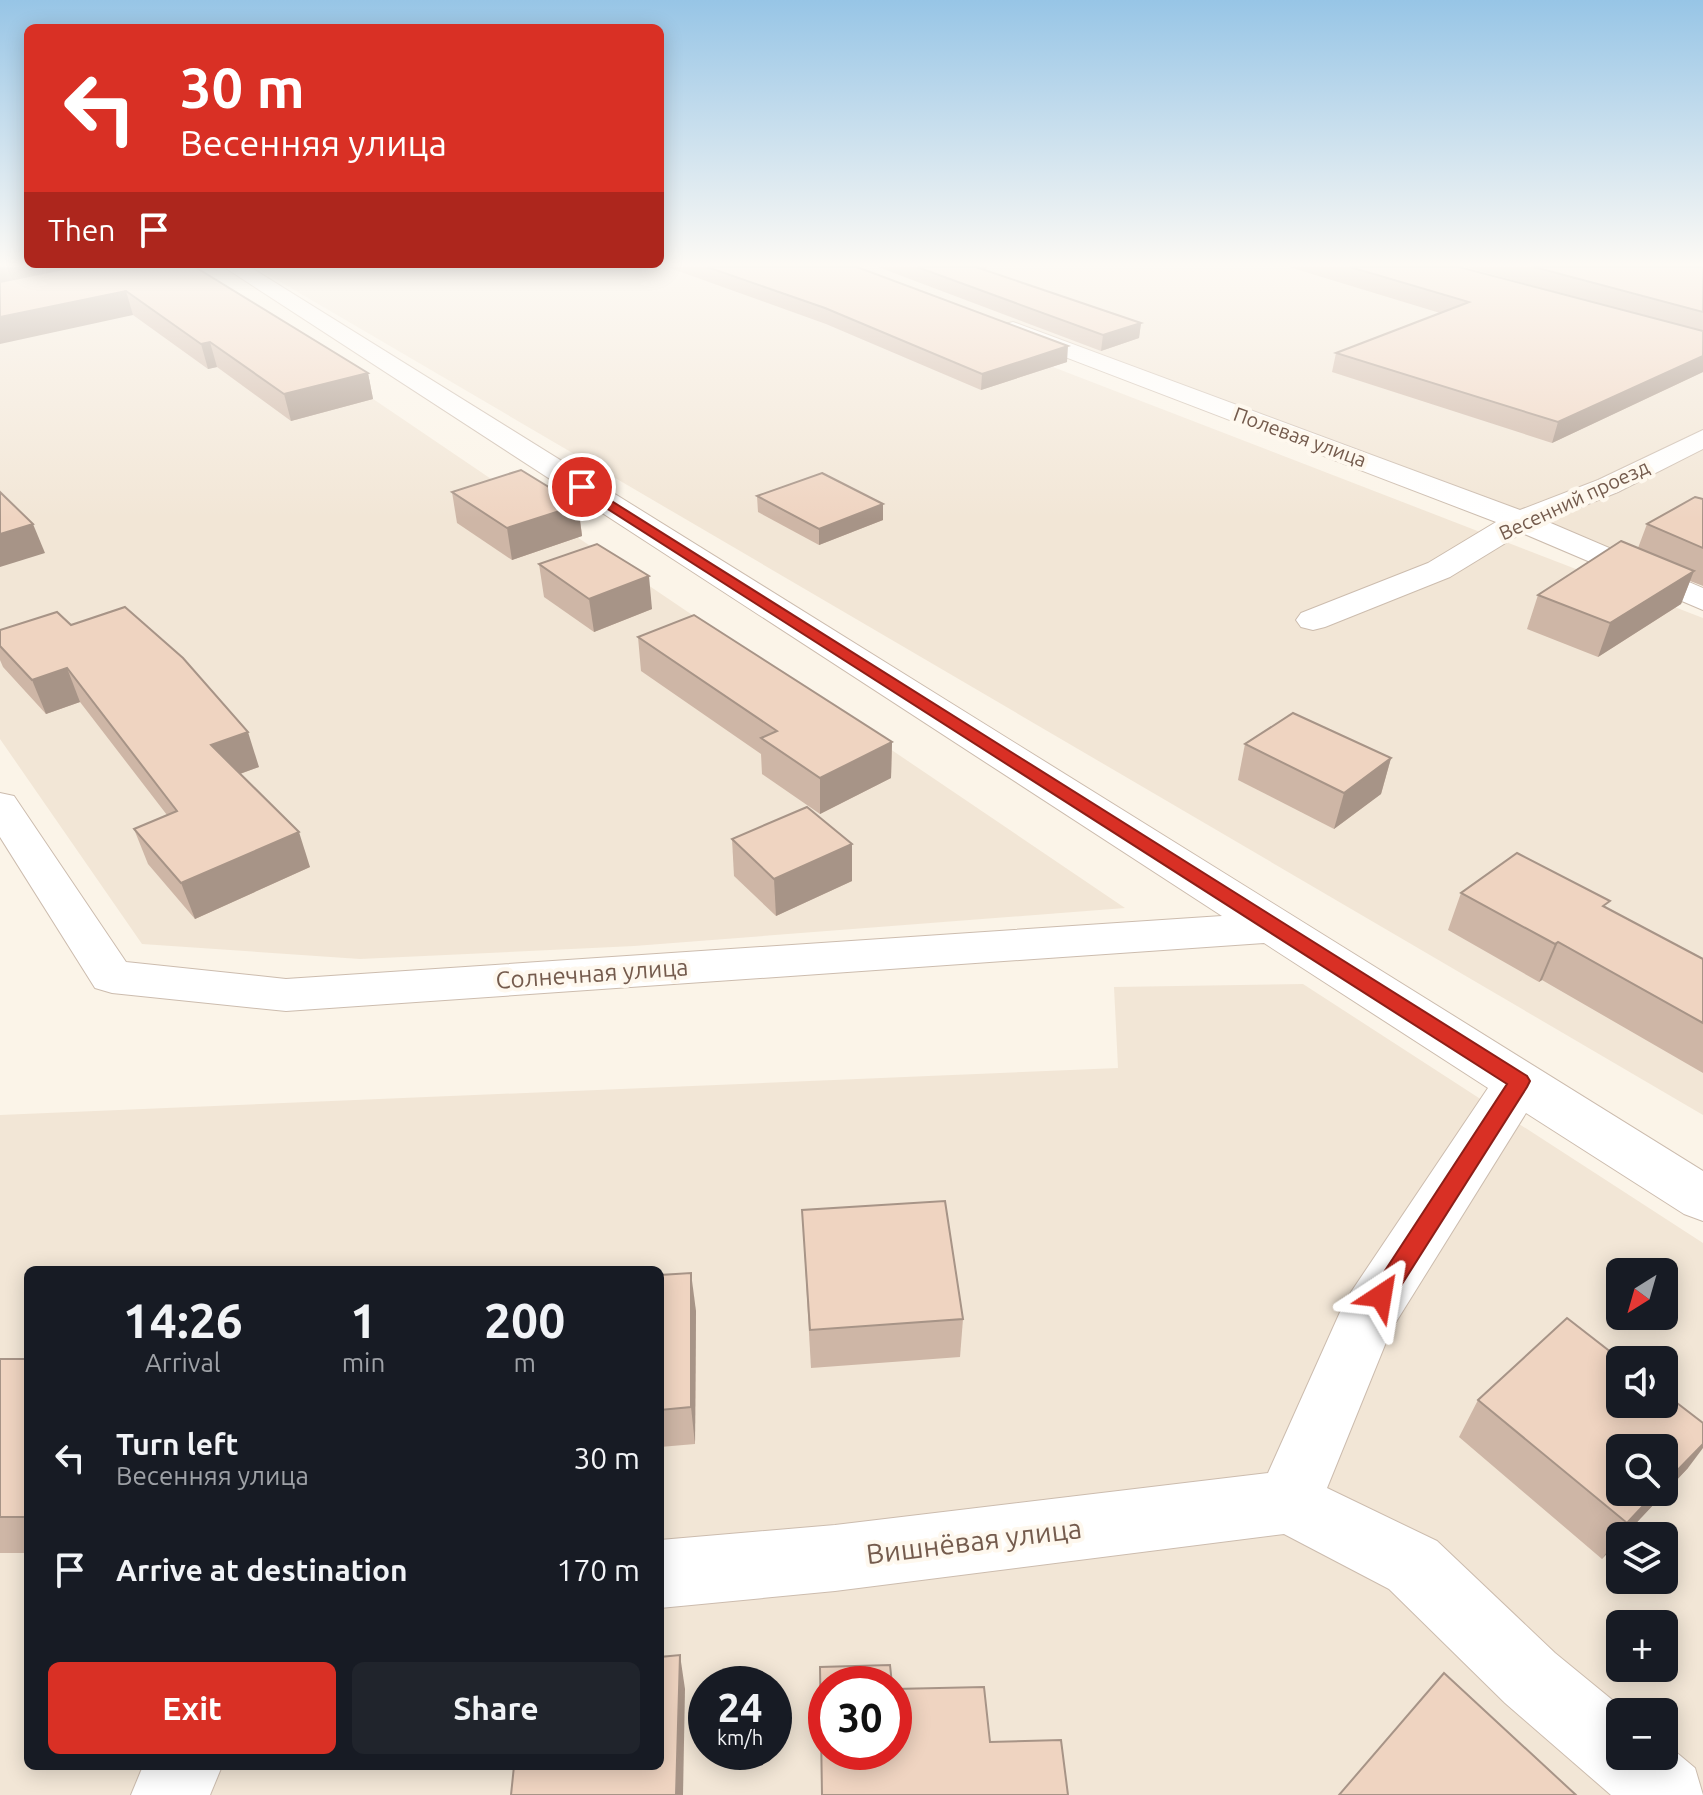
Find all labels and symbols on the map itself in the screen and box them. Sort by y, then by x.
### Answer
street label: Полевая улица [1231,402,1370,471]
pin [548,453,616,521]
street label: Весенний проезд [1495,455,1653,544]
street label: Солнечная улица [495,953,689,994]
position arrow [1339,1254,1423,1338]
north arrow [1606,1258,1678,1330]
street label: Вишнёвая улица [864,1512,1083,1569]
speed limit sign: 30 [808,1666,912,1770]

